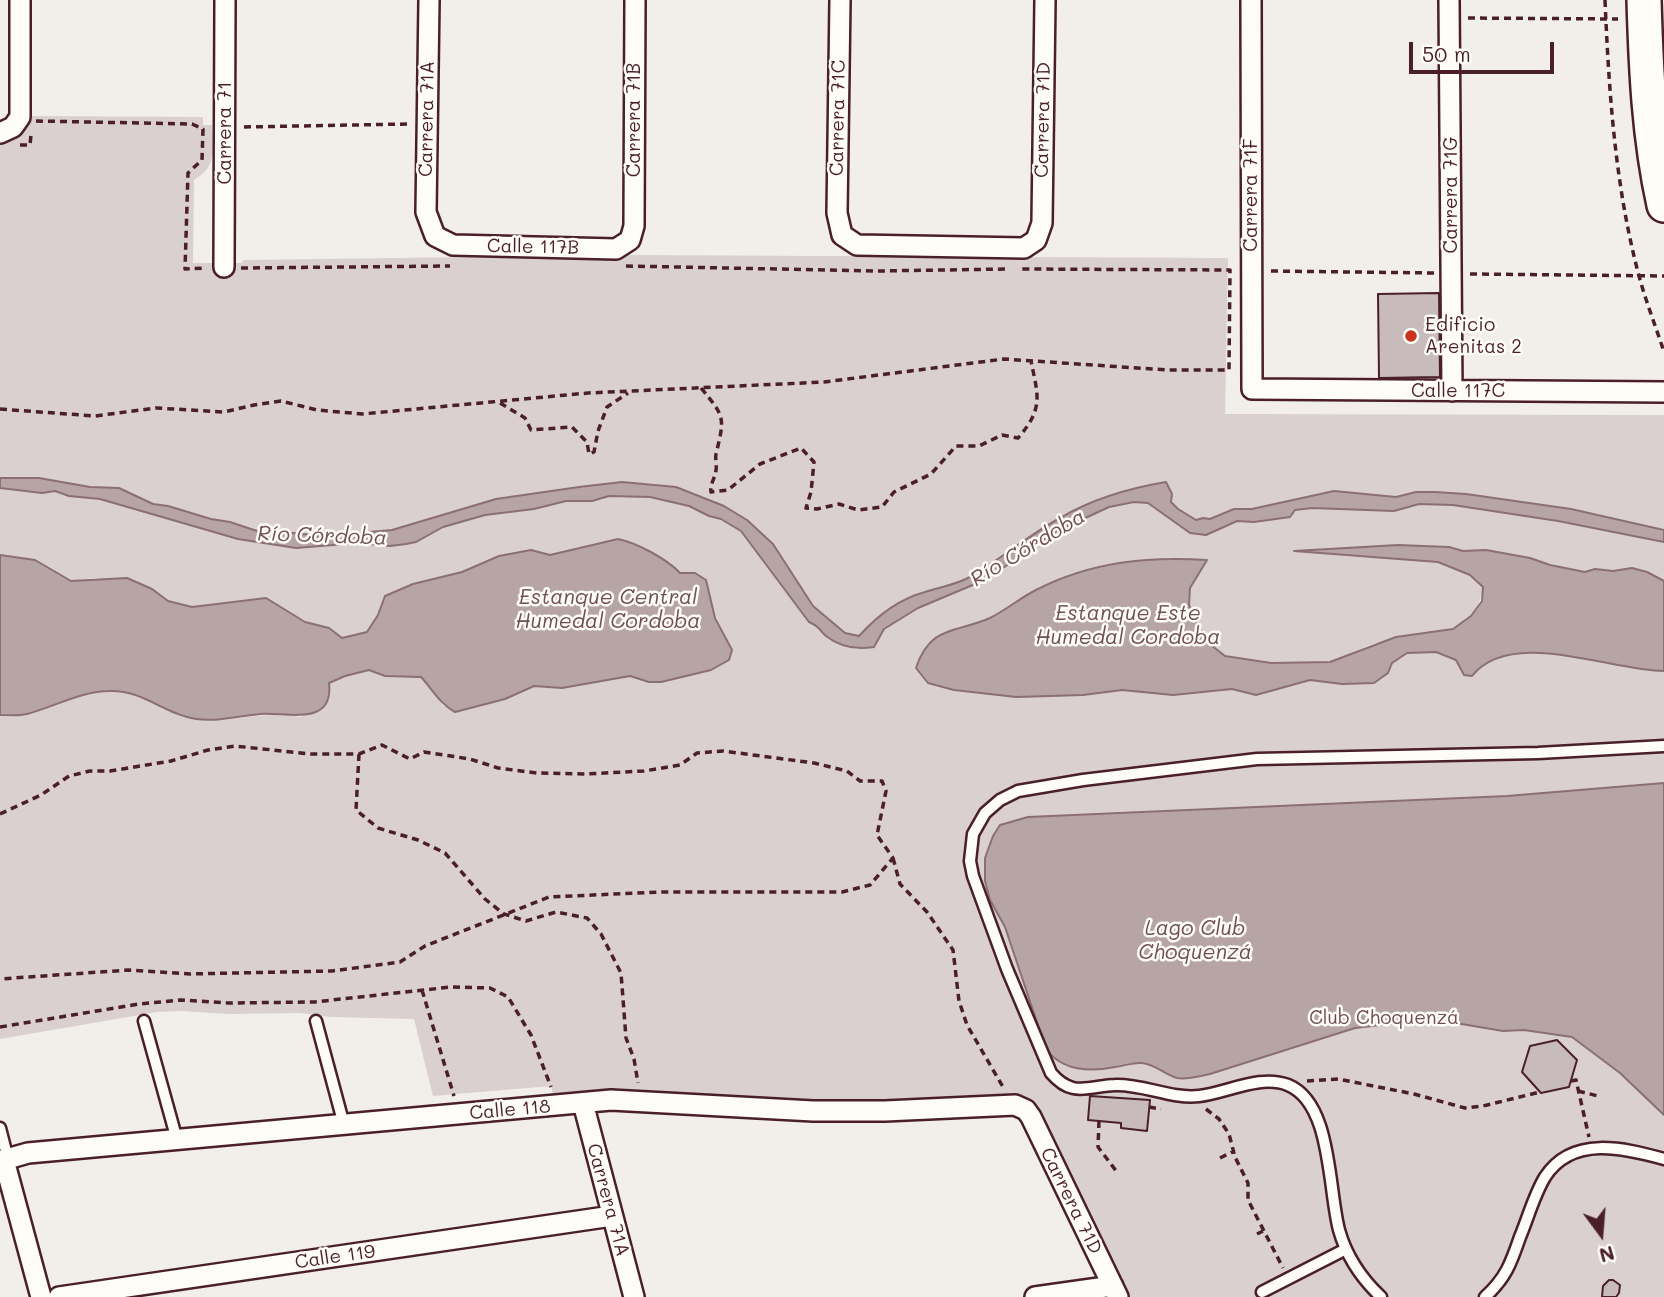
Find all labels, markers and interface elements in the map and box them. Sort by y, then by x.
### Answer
scale bar [1412,28,1557,72]
text: 50 m [1422,40,1471,67]
street label: Carrera 71C [826,60,850,176]
street label: Carrera 71A [415,61,439,177]
street label: Carrera 71D [1031,62,1055,178]
street label: Carrera 71B [623,63,645,177]
street label: Carrera 71 [214,82,236,184]
street label: Carrera 71G [1440,137,1462,253]
street label: Carrera 71F [1240,138,1262,252]
street label: Calle 117B [487,235,579,259]
place label: Edificio Arenitas 2 [1425,314,1522,358]
marker: Edificio Arenitas 2 [1403,328,1419,344]
street label: Calle 117C [1411,380,1505,402]
water label: Río Córdoba [966,504,1090,592]
water label: Río Córdoba [257,521,387,551]
water label: Estanque Central Humedal Cordoba [516,585,700,635]
water label: Estanque Este Humedal Cordoba [1036,601,1220,651]
water label: Lago Club Choquenzá [1138,916,1252,966]
park label: Club Choquenzá [1309,1007,1459,1029]
street label: Calle 118 [469,1095,551,1125]
street label: Carrera 71A [582,1141,634,1259]
street label: Carrera 71D [1035,1144,1107,1258]
north arrow [1566,1199,1636,1269]
street label: Calle 119 [293,1240,377,1274]
text: N [1597,1241,1617,1269]

